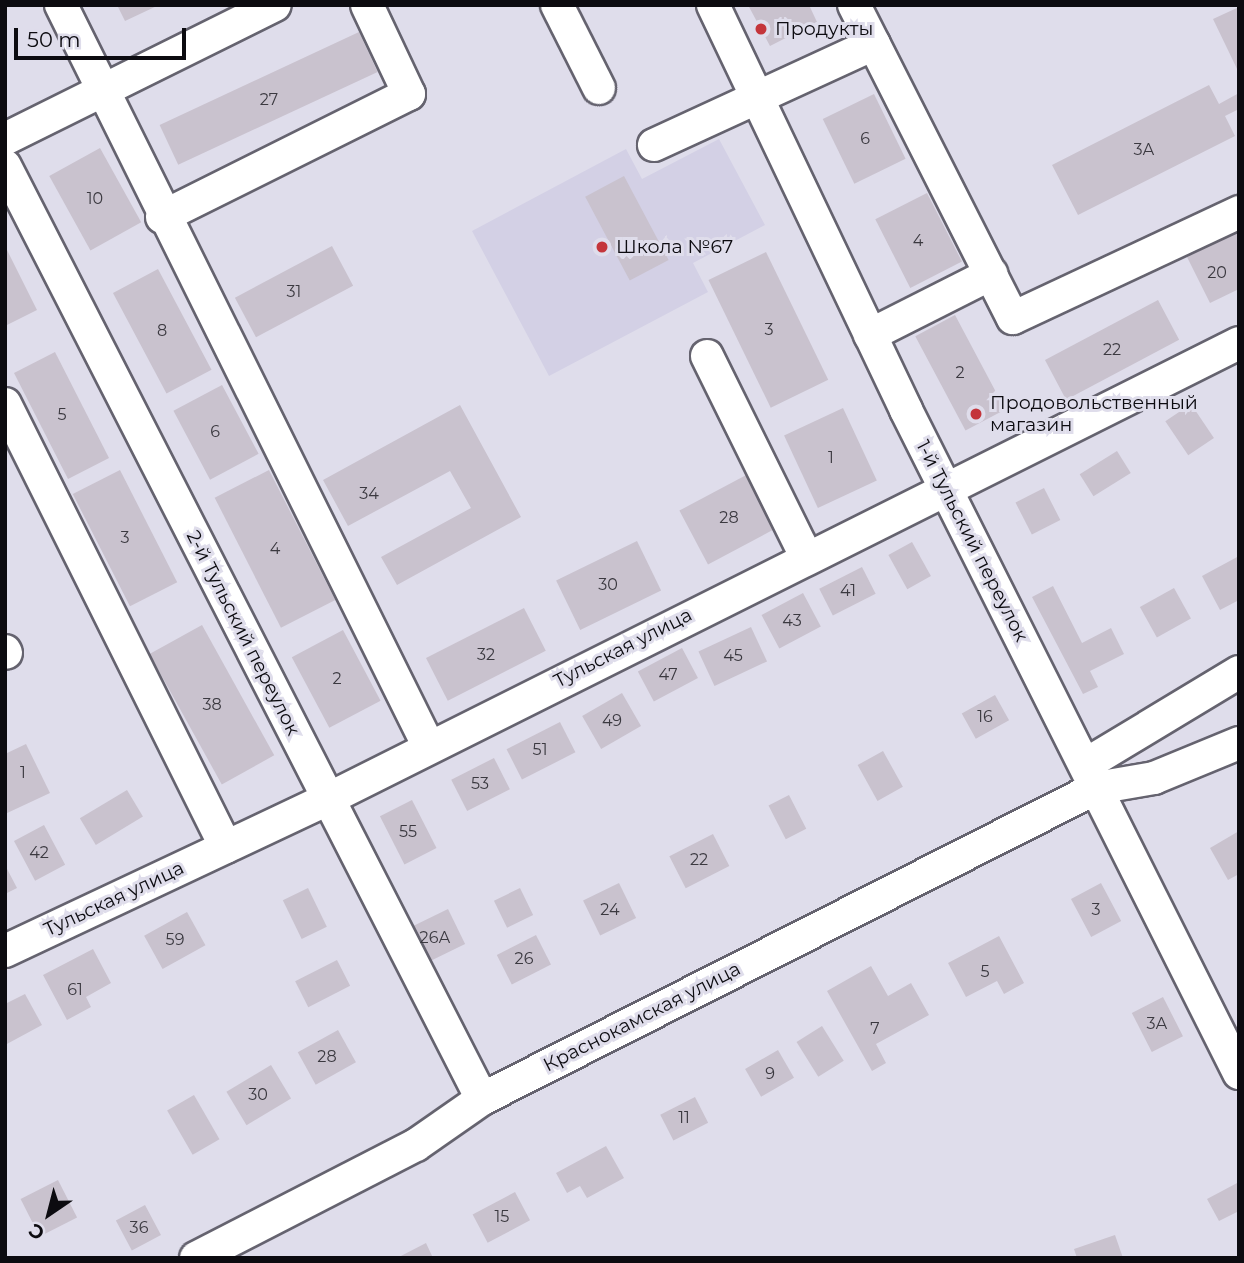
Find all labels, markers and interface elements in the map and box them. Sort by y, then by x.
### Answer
scale bar [18,14,189,58]
place label: Продукты [775,18,873,40]
marker: Продукты [753,21,769,37]
text: 50 m [27,27,81,52]
house number: 27 [260,90,278,110]
house number: 6 [860,129,870,149]
house number: 3А [1134,140,1154,160]
house number: 10 [87,189,103,209]
house number: 4 [913,231,923,251]
place label: Школа №67 [616,236,733,258]
marker: Школа №67 [594,239,610,255]
house number: 20 [1207,263,1227,283]
house number: 31 [287,282,301,302]
house number: 3 [764,320,774,340]
house number: 8 [157,321,167,341]
house number: 22 [1103,340,1121,360]
house number: 2 [955,363,965,383]
place label: Продовольственный магазин [990,392,1198,436]
house number: 5 [57,405,67,425]
marker: Продовольственный магазин [968,406,984,422]
house number: 6 [210,422,220,442]
street label: 1-й Тульский переулок [911,437,1033,645]
house number: 1 [828,448,834,468]
house number: 34 [359,484,379,504]
house number: 28 [719,508,739,528]
street label: 2-й Тульский переулок [181,527,305,739]
house number: 3 [120,528,130,548]
house number: 4 [270,539,280,559]
house number: 30 [598,575,618,595]
house number: 41 [840,581,856,601]
street label: Тульская улица [550,603,696,693]
house number: 43 [782,611,802,631]
house number: 32 [477,645,495,665]
house number: 45 [723,646,743,666]
house number: 47 [658,665,678,685]
house number: 2 [332,669,342,689]
house number: 38 [202,695,222,715]
house number: 16 [977,707,993,727]
house number: 49 [602,711,622,731]
house number: 51 [533,740,547,760]
house number: 1 [20,763,26,783]
house number: 53 [471,774,489,794]
house number: 55 [399,822,417,842]
house number: 42 [29,843,49,863]
house number: 22 [690,850,708,870]
street label: Тульская улица [40,857,188,941]
house number: 24 [600,900,620,920]
house number: 3 [1091,900,1101,920]
house number: 26А [420,928,450,948]
house number: 59 [166,930,184,950]
house number: 26 [515,949,533,969]
street label: Краснокамская улица [540,957,744,1077]
house number: 5 [980,962,990,982]
house number: 61 [67,980,83,1000]
house number: 3А [1147,1014,1167,1034]
house number: 7 [870,1019,880,1039]
house number: 28 [317,1047,337,1067]
house number: 9 [765,1064,775,1084]
house number: 30 [248,1085,268,1105]
house number: 11 [678,1108,690,1128]
north arrow [14,1179,84,1249]
house number: 15 [495,1207,509,1227]
text: С [24,1218,49,1245]
house number: 36 [130,1218,148,1238]

